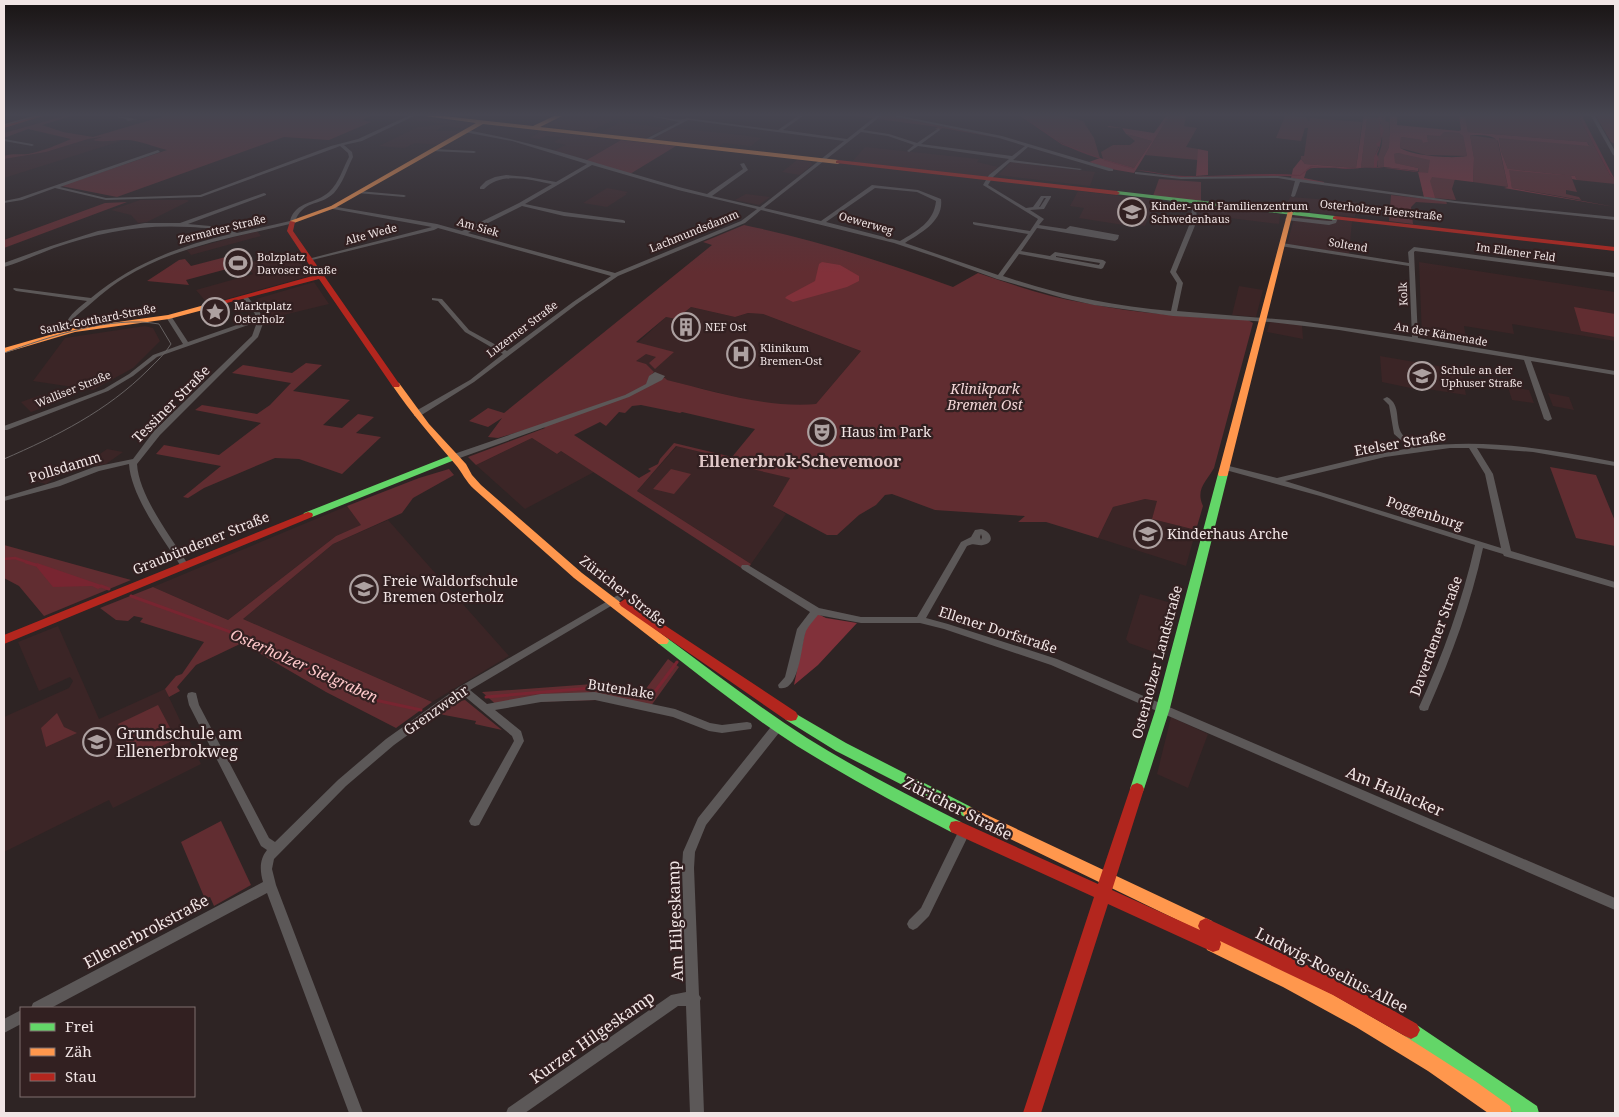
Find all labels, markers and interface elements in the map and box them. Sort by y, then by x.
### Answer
street label: Osterholzer Heerstraße [1319,196,1443,223]
school or university icon: Kinder- und Familienzentrum Schwedenhaus [1117,197,1147,227]
place label: Kinder- und Familienzentrum Schwedenhaus [1151,198,1309,226]
street label: Lachmundsdamm [647,205,741,255]
street label: Oewerweg [837,208,895,237]
street label: Zermatter Straße [176,210,267,247]
street label: Am Siek [455,213,501,240]
street label: Alte Wede [343,219,399,248]
street label: Soltend [1327,234,1369,255]
street label: Im Ellener Feld [1475,239,1557,265]
sports icon: Bolzplatz Davoser Straße [223,248,253,278]
place label: Bolzplatz Davoser Straße [257,249,337,277]
street label: Kolk [1395,281,1410,306]
place icon: Marktplatz Osterholz [200,297,230,327]
street label: Luzerner Straße [483,297,560,360]
place label: Marktplatz Osterholz [234,298,292,326]
street label: Sankt-Gotthard-Straße [39,300,157,337]
building icon: NEF Ost [671,312,701,342]
street label: An der Kämenade [1393,318,1489,349]
place label: NEF Ost [705,319,747,334]
hospital icon: Klinikum Bremen-Ost [726,339,756,369]
place label: Klinikum Bremen-Ost [760,340,822,368]
street label: Tessiner Straße [128,361,214,447]
school or university icon: Schule an der Uphuser Straße [1407,361,1437,391]
place label: Schule an der Uphuser Straße [1441,362,1523,390]
street label: Walliser Straße [33,367,113,411]
park label: Klinikpark Bremen Ost [946,379,1024,414]
theatre icon: Haus im Park [807,417,837,447]
place label: Haus im Park [841,422,932,441]
street label: Etelser Straße [1353,425,1447,460]
street label: Pollsdamm [26,447,103,486]
district label: Ellenerbrok-Schevemoor [699,450,902,472]
street label: Poggenburg [1384,491,1466,534]
street label: Graubündener Straße [130,506,272,579]
school or university icon: Kinderhaus Arche [1133,519,1163,549]
place label: Kinderhaus Arche [1167,524,1288,543]
street label: Züricher Straße [576,551,671,630]
place label: Freie Waldorfschule Bremen Osterholz [383,571,518,606]
street label: Daverdener Straße [1405,573,1466,698]
school or university icon: Freie Waldorfschule Bremen Osterholz [349,574,379,604]
street label: Osterholzer Landstraße [1127,583,1186,741]
street label: Ellener Dorfstraße [936,601,1060,658]
water label: Osterholzer Sielgraben [228,624,381,707]
street label: Butenlake [586,674,656,703]
street label: Grenzwehr [399,680,472,739]
place label: Grundschule am Ellenerbrokweg [116,722,242,762]
school or university icon: Grundschule am Ellenerbrokweg [82,727,112,757]
street label: Am Hallacker [1343,761,1448,822]
street label: Züricher Straße [900,771,1016,845]
street label: Am Hilgeskamp [662,860,688,982]
street label: Ellenerbrokstraße [80,889,212,973]
street label: Ludwig-Roselius-Allee [1252,922,1412,1018]
street label: Kurzer Hilgeskamp [525,986,659,1088]
legend [20,1007,195,1097]
text: Frei [65,1016,94,1036]
text: Zäh [65,1041,92,1061]
text: Stau [65,1066,97,1086]

